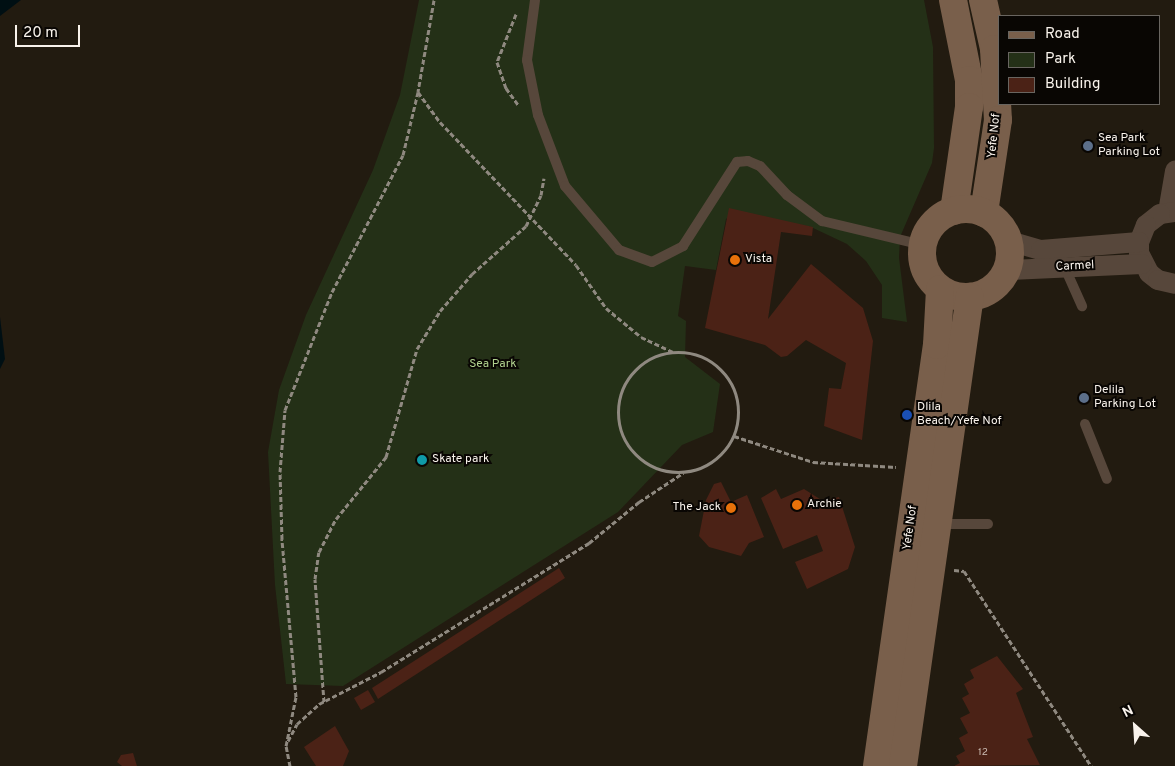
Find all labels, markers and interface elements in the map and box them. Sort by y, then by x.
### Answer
scale bar [18,15,82,47]
legend [998,15,1160,105]
text: 20 m [23,24,58,43]
text: Road [1045,25,1080,44]
text: Park [1045,50,1076,69]
text: Building [1045,75,1100,94]
street label: Yefe Nof [985,113,1005,159]
place label: Sea Park Parking Lot [1098,132,1160,160]
marker: Sea Park Parking Lot [1082,140,1094,152]
place label: Vista [745,253,772,267]
marker: Vista [729,254,741,266]
street label: Carmel [1055,259,1095,275]
park label: Sea Park [469,358,517,372]
place label: Delila Parking Lot [1094,384,1156,412]
marker: Delila Parking Lot [1078,392,1090,404]
place label: Dlila Beach/Yefe Nof [917,401,1001,429]
marker: Dlila Beach/Yefe Nof [901,409,913,421]
place label: Skate park [432,453,489,467]
marker: Skate park [416,454,428,466]
place label: Archie [807,498,842,512]
marker: Archie [791,499,803,511]
place label: The Jack [672,501,721,515]
marker: The Jack [725,502,737,514]
street label: Yefe Nof [901,505,921,551]
north arrow [1110,701,1160,751]
text: N [1120,702,1136,722]
house number: 12 [978,747,988,759]

